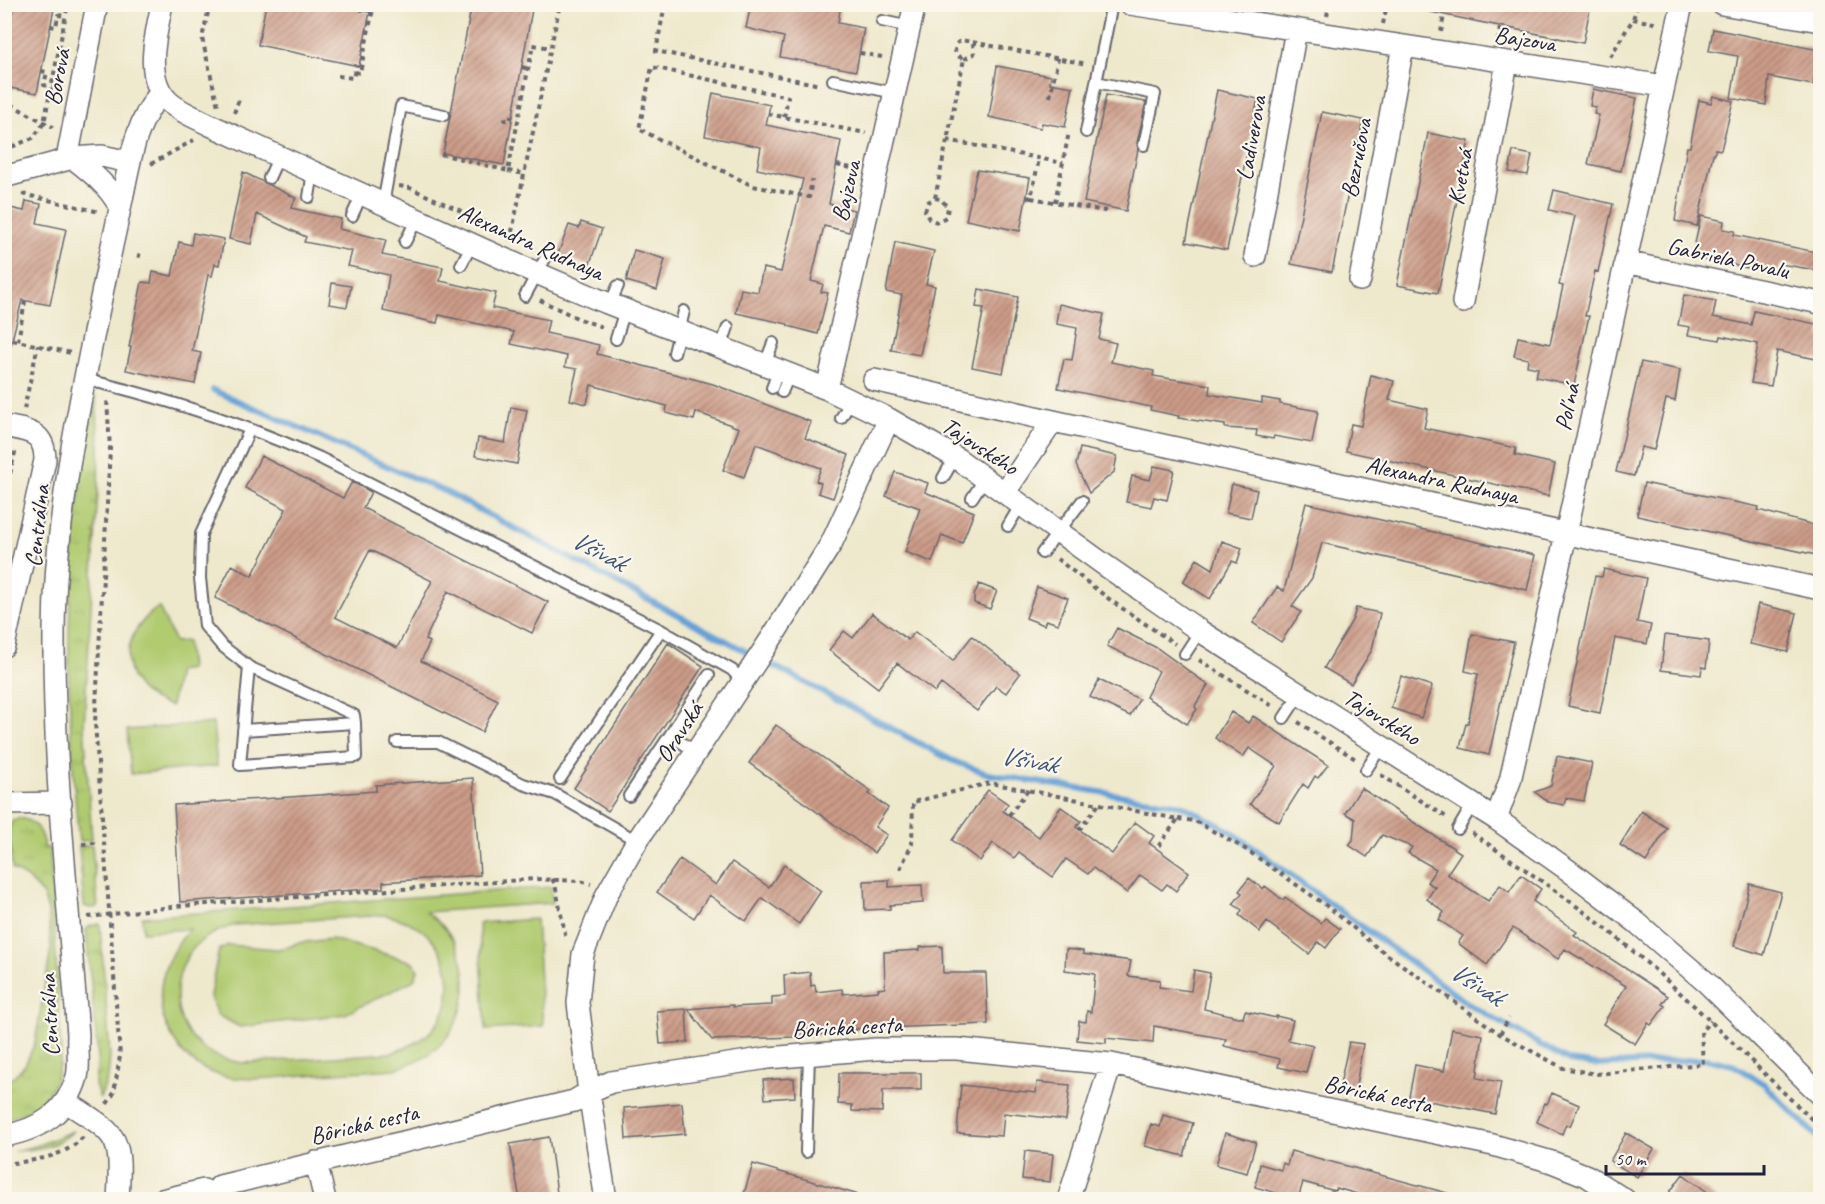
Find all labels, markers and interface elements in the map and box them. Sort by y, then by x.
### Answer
street label: Bajzova [1492,19,1560,59]
street label: Borová [37,44,78,108]
street label: Ladiverova [1229,92,1273,183]
street label: Bezručova [1334,115,1379,200]
street label: Kvetná [1440,144,1480,207]
street label: Bajzova [824,155,868,224]
street label: Alexandra Rudnaya [454,197,610,288]
street label: Gabriela Povalu [1664,230,1794,286]
street label: Poľná [1547,378,1587,433]
street label: Tajovského [936,410,1025,483]
street label: Alexandra Rudnaya [1363,449,1523,511]
street label: Centrálna [18,482,56,569]
water label: Všivák [566,523,636,581]
street label: Tajovského [1338,682,1427,753]
street label: Oravská [648,694,711,768]
water label: Všivák [998,739,1064,782]
water label: Všivák [1444,955,1513,1016]
street label: Centrálna [32,972,66,1057]
street label: Bôrická cesta [791,1009,904,1045]
street label: Bôrická cesta [1321,1068,1436,1120]
street label: Bôrická cesta [307,1097,422,1151]
scale bar [1606,1138,1764,1176]
text: 50 m [1615,1148,1648,1170]

